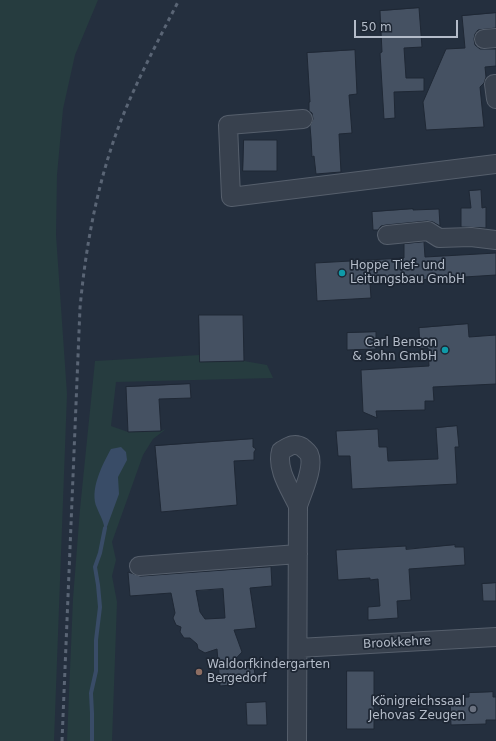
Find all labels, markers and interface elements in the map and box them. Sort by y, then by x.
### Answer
scale bar [356,12,460,38]
text: 50 m [361,20,392,34]
place label: Hoppe Tief- und Leitungsbau GmbH [350,259,465,287]
marker: Hoppe Tief- und Leitungsbau GmbH [337,268,347,278]
place label: Carl Benson & Sohn GmbH [352,336,437,364]
marker: Carl Benson & Sohn GmbH [440,345,450,355]
street label: Brookkehre [363,634,431,652]
place label: Waldorfkindergarten Bergedorf [207,658,330,686]
marker: Waldorfkindergarten Bergedorf [194,667,204,677]
place label: Königreichssaal Jehovas Zeugen [369,695,465,723]
marker: Königreichssaal Jehovas Zeugen [468,704,478,714]

